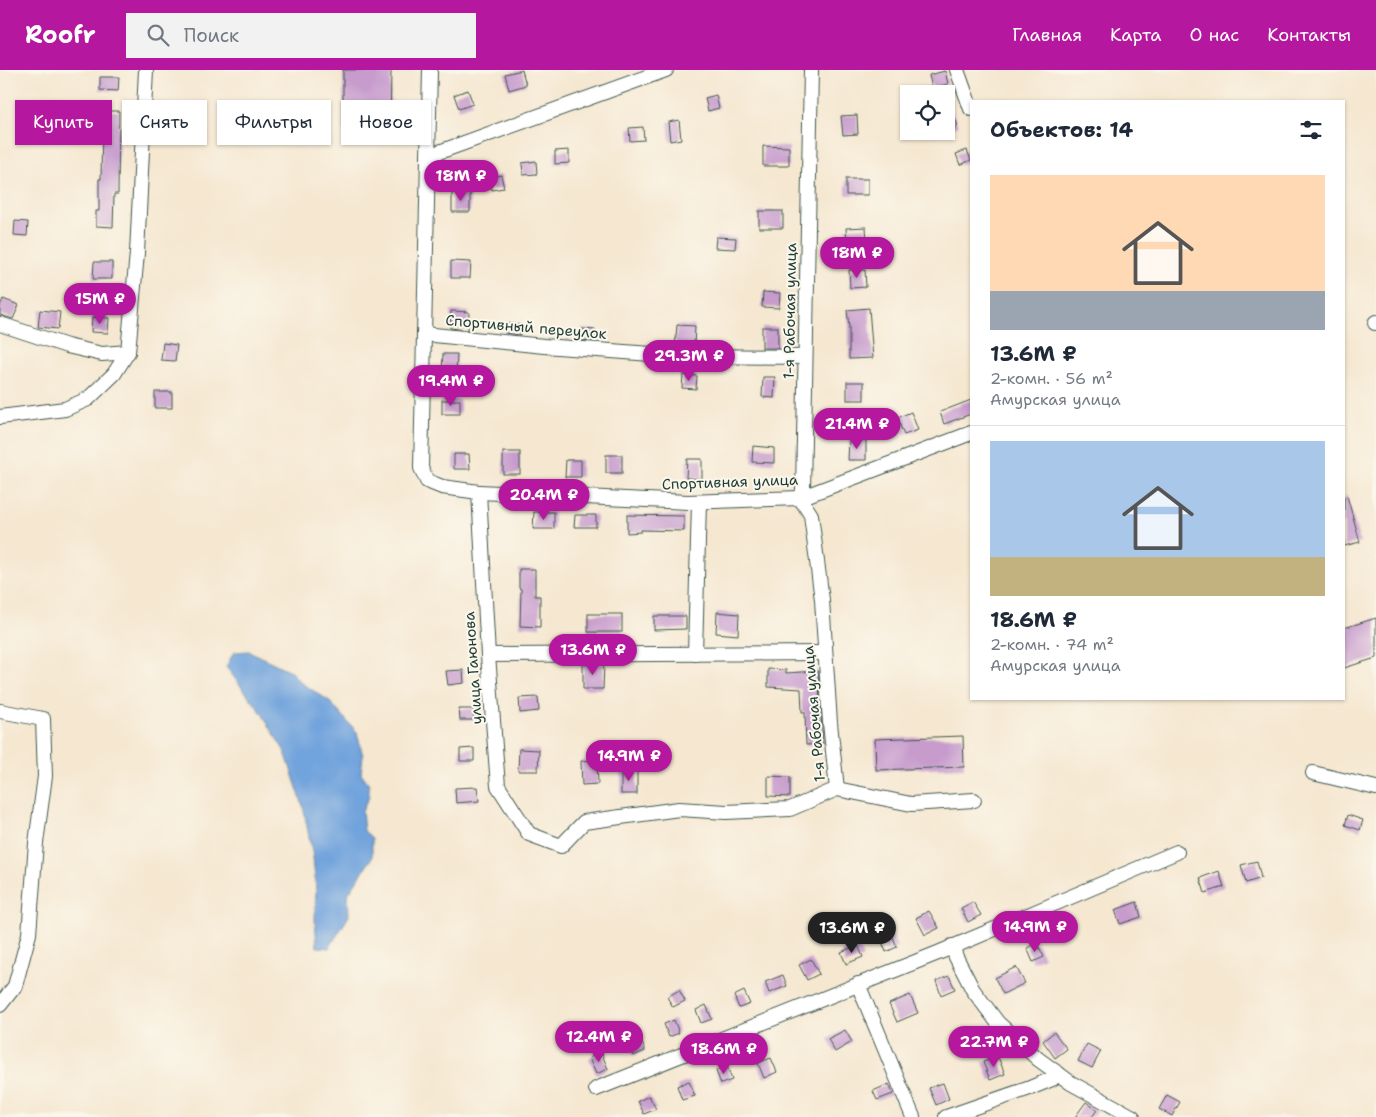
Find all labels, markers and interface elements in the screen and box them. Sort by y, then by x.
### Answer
search box [126,13,476,58]
text: Roofr [25,19,96,51]
icon: search [144,21,172,49]
text: Поиск [184,23,239,48]
text: Главная [1012,23,1082,47]
text: Карта [1110,23,1162,47]
text: О нас [1190,23,1239,47]
text: Контакты [1267,23,1351,47]
map controls [900,85,955,140]
button: locate [900,85,955,140]
chip: Купить [15,100,112,145]
chip: Снять [122,100,207,145]
chip: Фильтры [217,100,331,145]
chip: Новое [341,100,431,145]
text: Объектов: 14 [990,116,1133,144]
icon: filters [1297,116,1325,144]
pin: 18M ₽ [426,160,496,202]
text: 18M ₽ [435,165,487,186]
icon: home [1113,208,1203,298]
pin: 18M ₽ [822,236,892,279]
street label: 1-я Рабочая улица [779,242,801,379]
text: 18M ₽ [831,242,883,263]
pin: 15M ₽ [65,282,135,325]
text: 15M ₽ [75,288,125,309]
street label: Спортивный переулок [444,310,608,344]
pin: 29.3M ₽ [643,340,735,382]
text: 13.6M ₽ [990,340,1077,368]
text: 29.3M ₽ [654,345,724,366]
pin: 19.4M ₽ [405,364,497,407]
text: 2-комн. · 56 m² [990,368,1113,389]
text: 19.4M ₽ [418,370,484,391]
text: Амурская улица [990,389,1121,410]
pin: 21.4M ₽ [811,408,903,450]
text: 21.4M ₽ [825,413,889,434]
street label: Спортивная улица [662,470,799,494]
icon: home [1113,473,1203,563]
pin: 20.4M ₽ [498,478,590,521]
text: 20.4M ₽ [509,484,579,505]
text: 18.6M ₽ [990,606,1077,634]
street label: улица Гаюнова [459,610,487,725]
pin: 13.6M ₽ [547,634,639,676]
text: 2-комн. · 74 m² [990,634,1114,655]
text: 13.6M ₽ [560,639,626,660]
street label: 1-я Рабочая улица [798,644,830,783]
text: Амурская улица [990,655,1121,676]
pin: 14.9M ₽ [583,740,675,782]
text: 14.9M ₽ [597,745,661,766]
pin: 14.9M ₽ [989,910,1081,953]
pin: 13.6M ₽ [806,912,898,954]
text: 14.9M ₽ [1003,916,1067,937]
text: 13.6M ₽ [819,917,885,938]
pin: 12.4M ₽ [553,1020,645,1063]
text: 12.4M ₽ [566,1026,632,1047]
pin: 22.7M ₽ [948,1026,1040,1068]
text: 22.7M ₽ [959,1031,1029,1052]
pin: 18.6M ₽ [678,1032,770,1075]
text: 18.6M ₽ [691,1038,757,1059]

